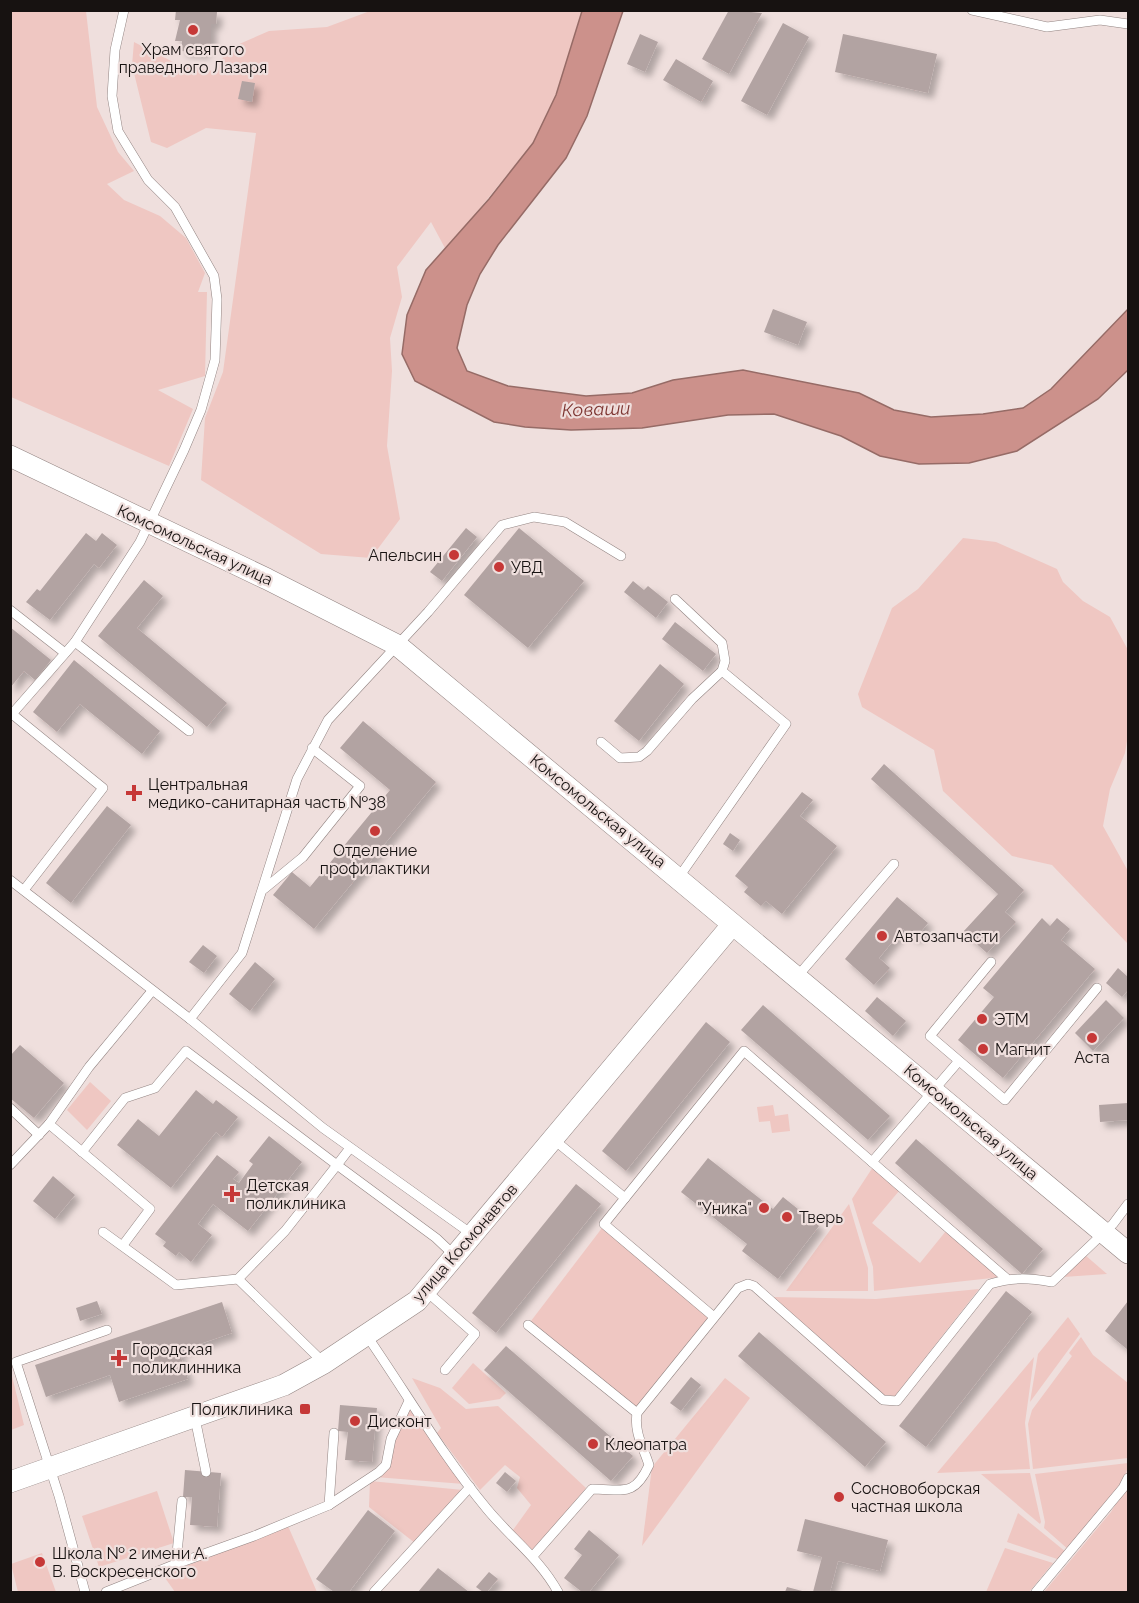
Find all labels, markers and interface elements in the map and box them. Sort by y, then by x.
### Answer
marker: Храм святого праведного Лазаря [186,23,200,37]
place label: Храм святого праведного Лазаря [119,40,267,77]
water label: Коваши [561,397,631,421]
street label: Комсомольская улица [114,501,276,589]
place label: Апельсин [368,546,442,565]
marker: Апельсин [447,548,461,562]
place label: УВД [511,558,543,577]
marker: УВД [492,560,506,574]
street label: Комсомольская улица [526,750,670,872]
place label: Центральная медико-санитарная часть №38 [148,775,386,812]
marker: Центральная медико-санитарная часть №38 [125,784,143,802]
marker: Отделение профилактики [368,824,382,838]
place label: Отделение профилактики [320,841,430,878]
place label: Автозапчасти [894,927,999,946]
marker: Автозапчасти [875,929,889,943]
place label: ЭТМ [994,1010,1029,1029]
marker: ЭТМ [975,1012,989,1026]
marker: Аста [1085,1031,1099,1045]
place label: Магнит [995,1040,1051,1059]
marker: Магнит [976,1042,990,1056]
place label: Аста [1074,1048,1110,1067]
street label: Комсомольская улица [900,1060,1042,1184]
place label: Детская поликлиника [246,1176,346,1213]
street label: улица Космонавтов [409,1180,521,1306]
marker: Детская поликлиника [223,1185,241,1203]
place label: "Уника" [697,1199,752,1218]
marker: "Уника" [757,1201,771,1215]
place label: Тверь [799,1208,843,1227]
marker: Тверь [780,1210,794,1224]
place label: Городская поликлинника [132,1340,241,1377]
marker: Городская поликлинника [110,1349,128,1367]
place label: Поликлиника [191,1400,293,1419]
marker: Поликлиника [298,1402,312,1416]
place label: Дисконт [367,1412,432,1431]
marker: Дисконт [348,1414,362,1428]
place label: Клеопатра [605,1435,687,1454]
marker: Клеопатра [586,1437,600,1451]
place label: Сосновоборская частная школа [851,1479,980,1516]
marker: Сосновоборская частная школа [832,1490,846,1504]
place label: Школа № 2 имени А. В. Воскресенского [52,1544,208,1581]
marker: Школа № 2 имени А. В. Воскресенского [33,1555,47,1569]

